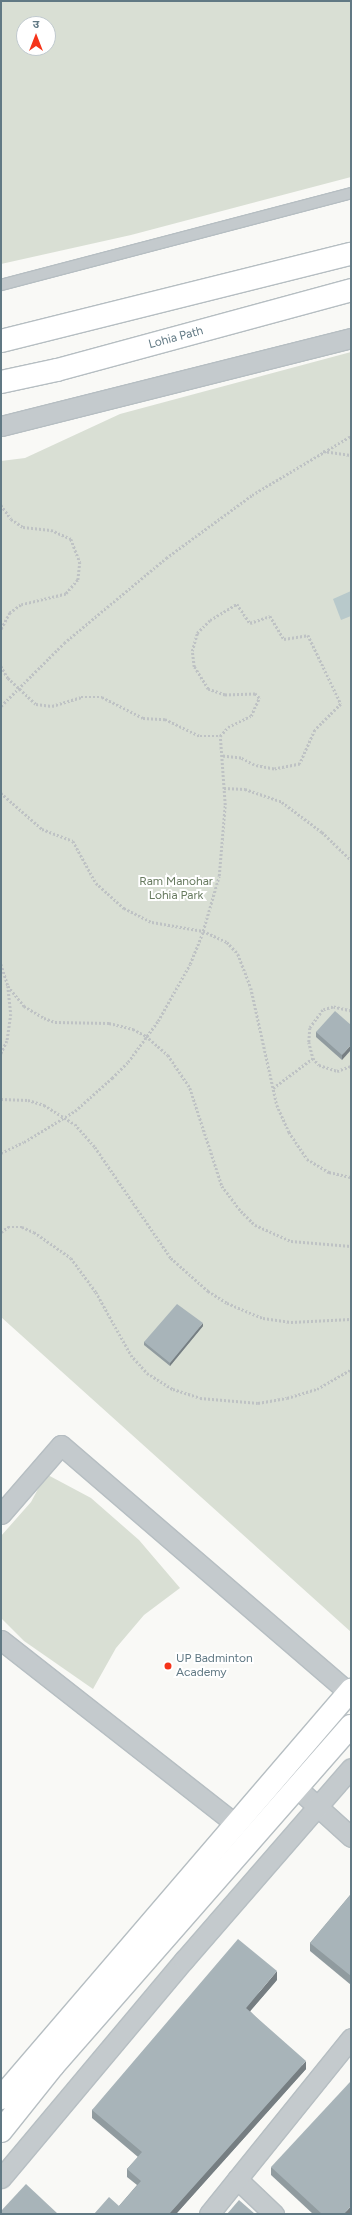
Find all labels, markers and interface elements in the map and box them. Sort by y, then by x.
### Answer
north arrow [16,16,56,56]
text: उ [33,18,39,31]
street label: Lohia Path [147,324,205,352]
park label: Ram Manohar Lohia Park [139,875,213,903]
place label: UP Badminton Academy [176,1652,253,1680]
marker: UP Badminton Academy [163,1661,173,1671]

